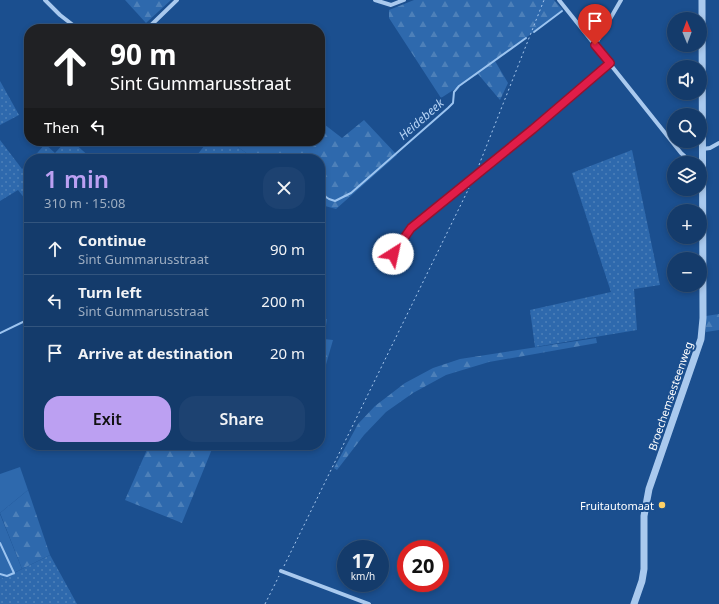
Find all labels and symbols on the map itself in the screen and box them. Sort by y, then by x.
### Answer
pin [578,4,612,45]
north arrow [667,12,707,52]
water label: Heidebeek [395,94,448,143]
position arrow [372,233,414,275]
street label: Broechemsesteenweg [644,339,696,453]
place label: Fruitautomaat [580,498,654,513]
marker: Fruitautomaat [657,500,667,510]
speed limit sign: 20 [397,540,449,592]

